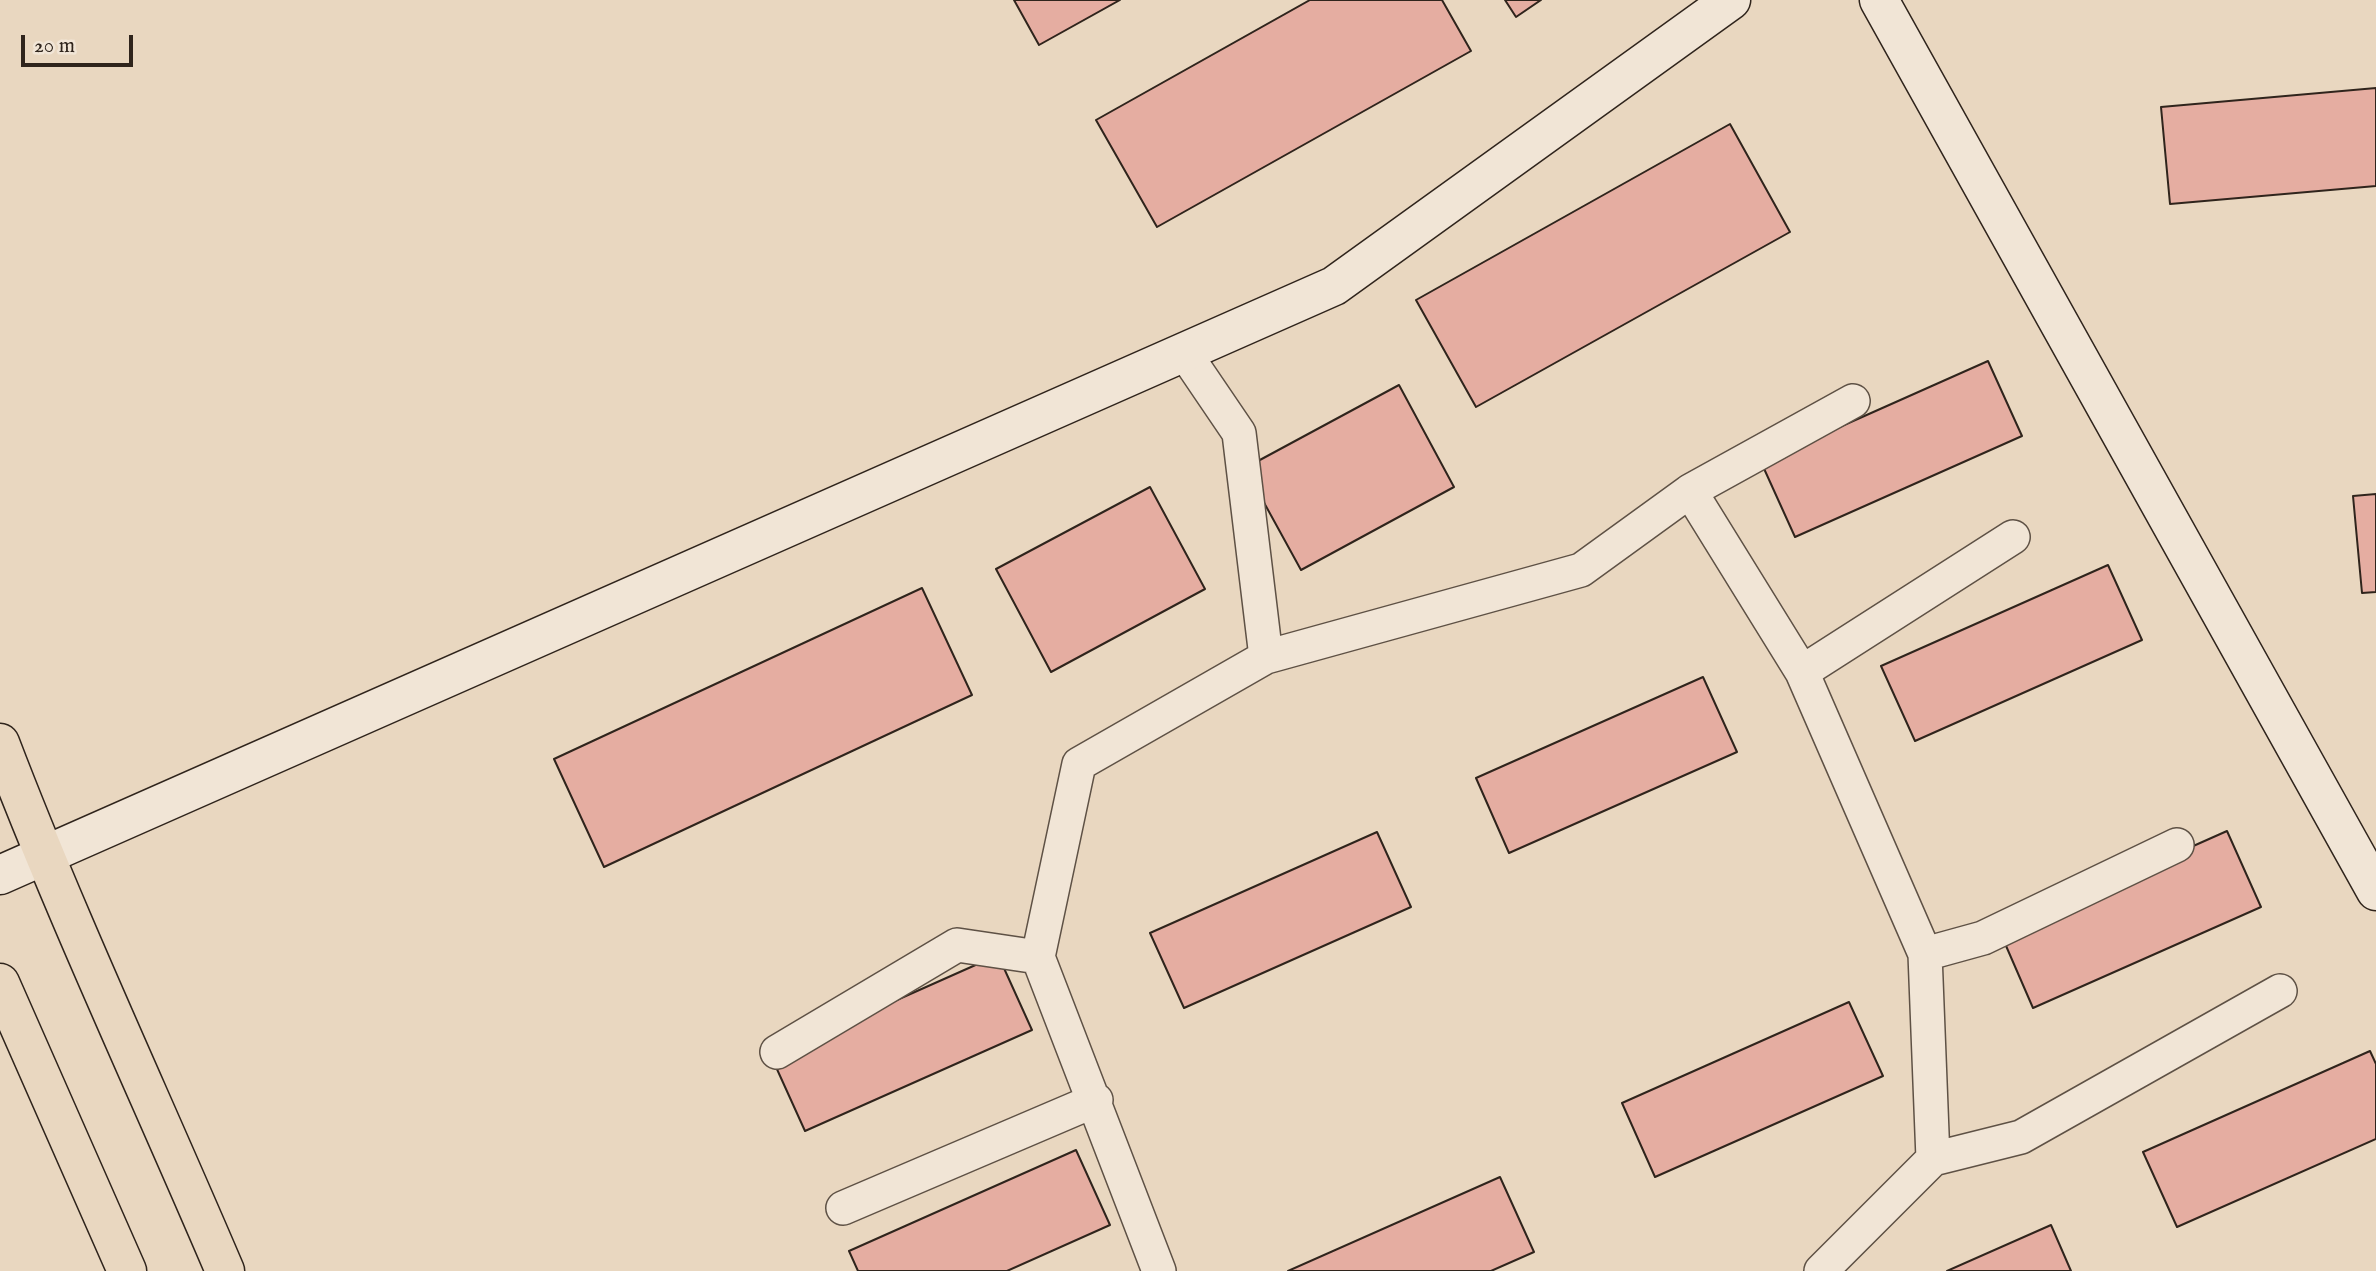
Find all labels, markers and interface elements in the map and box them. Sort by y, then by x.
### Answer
scale bar [24,21,136,65]
text: 20 m [34,33,75,60]

